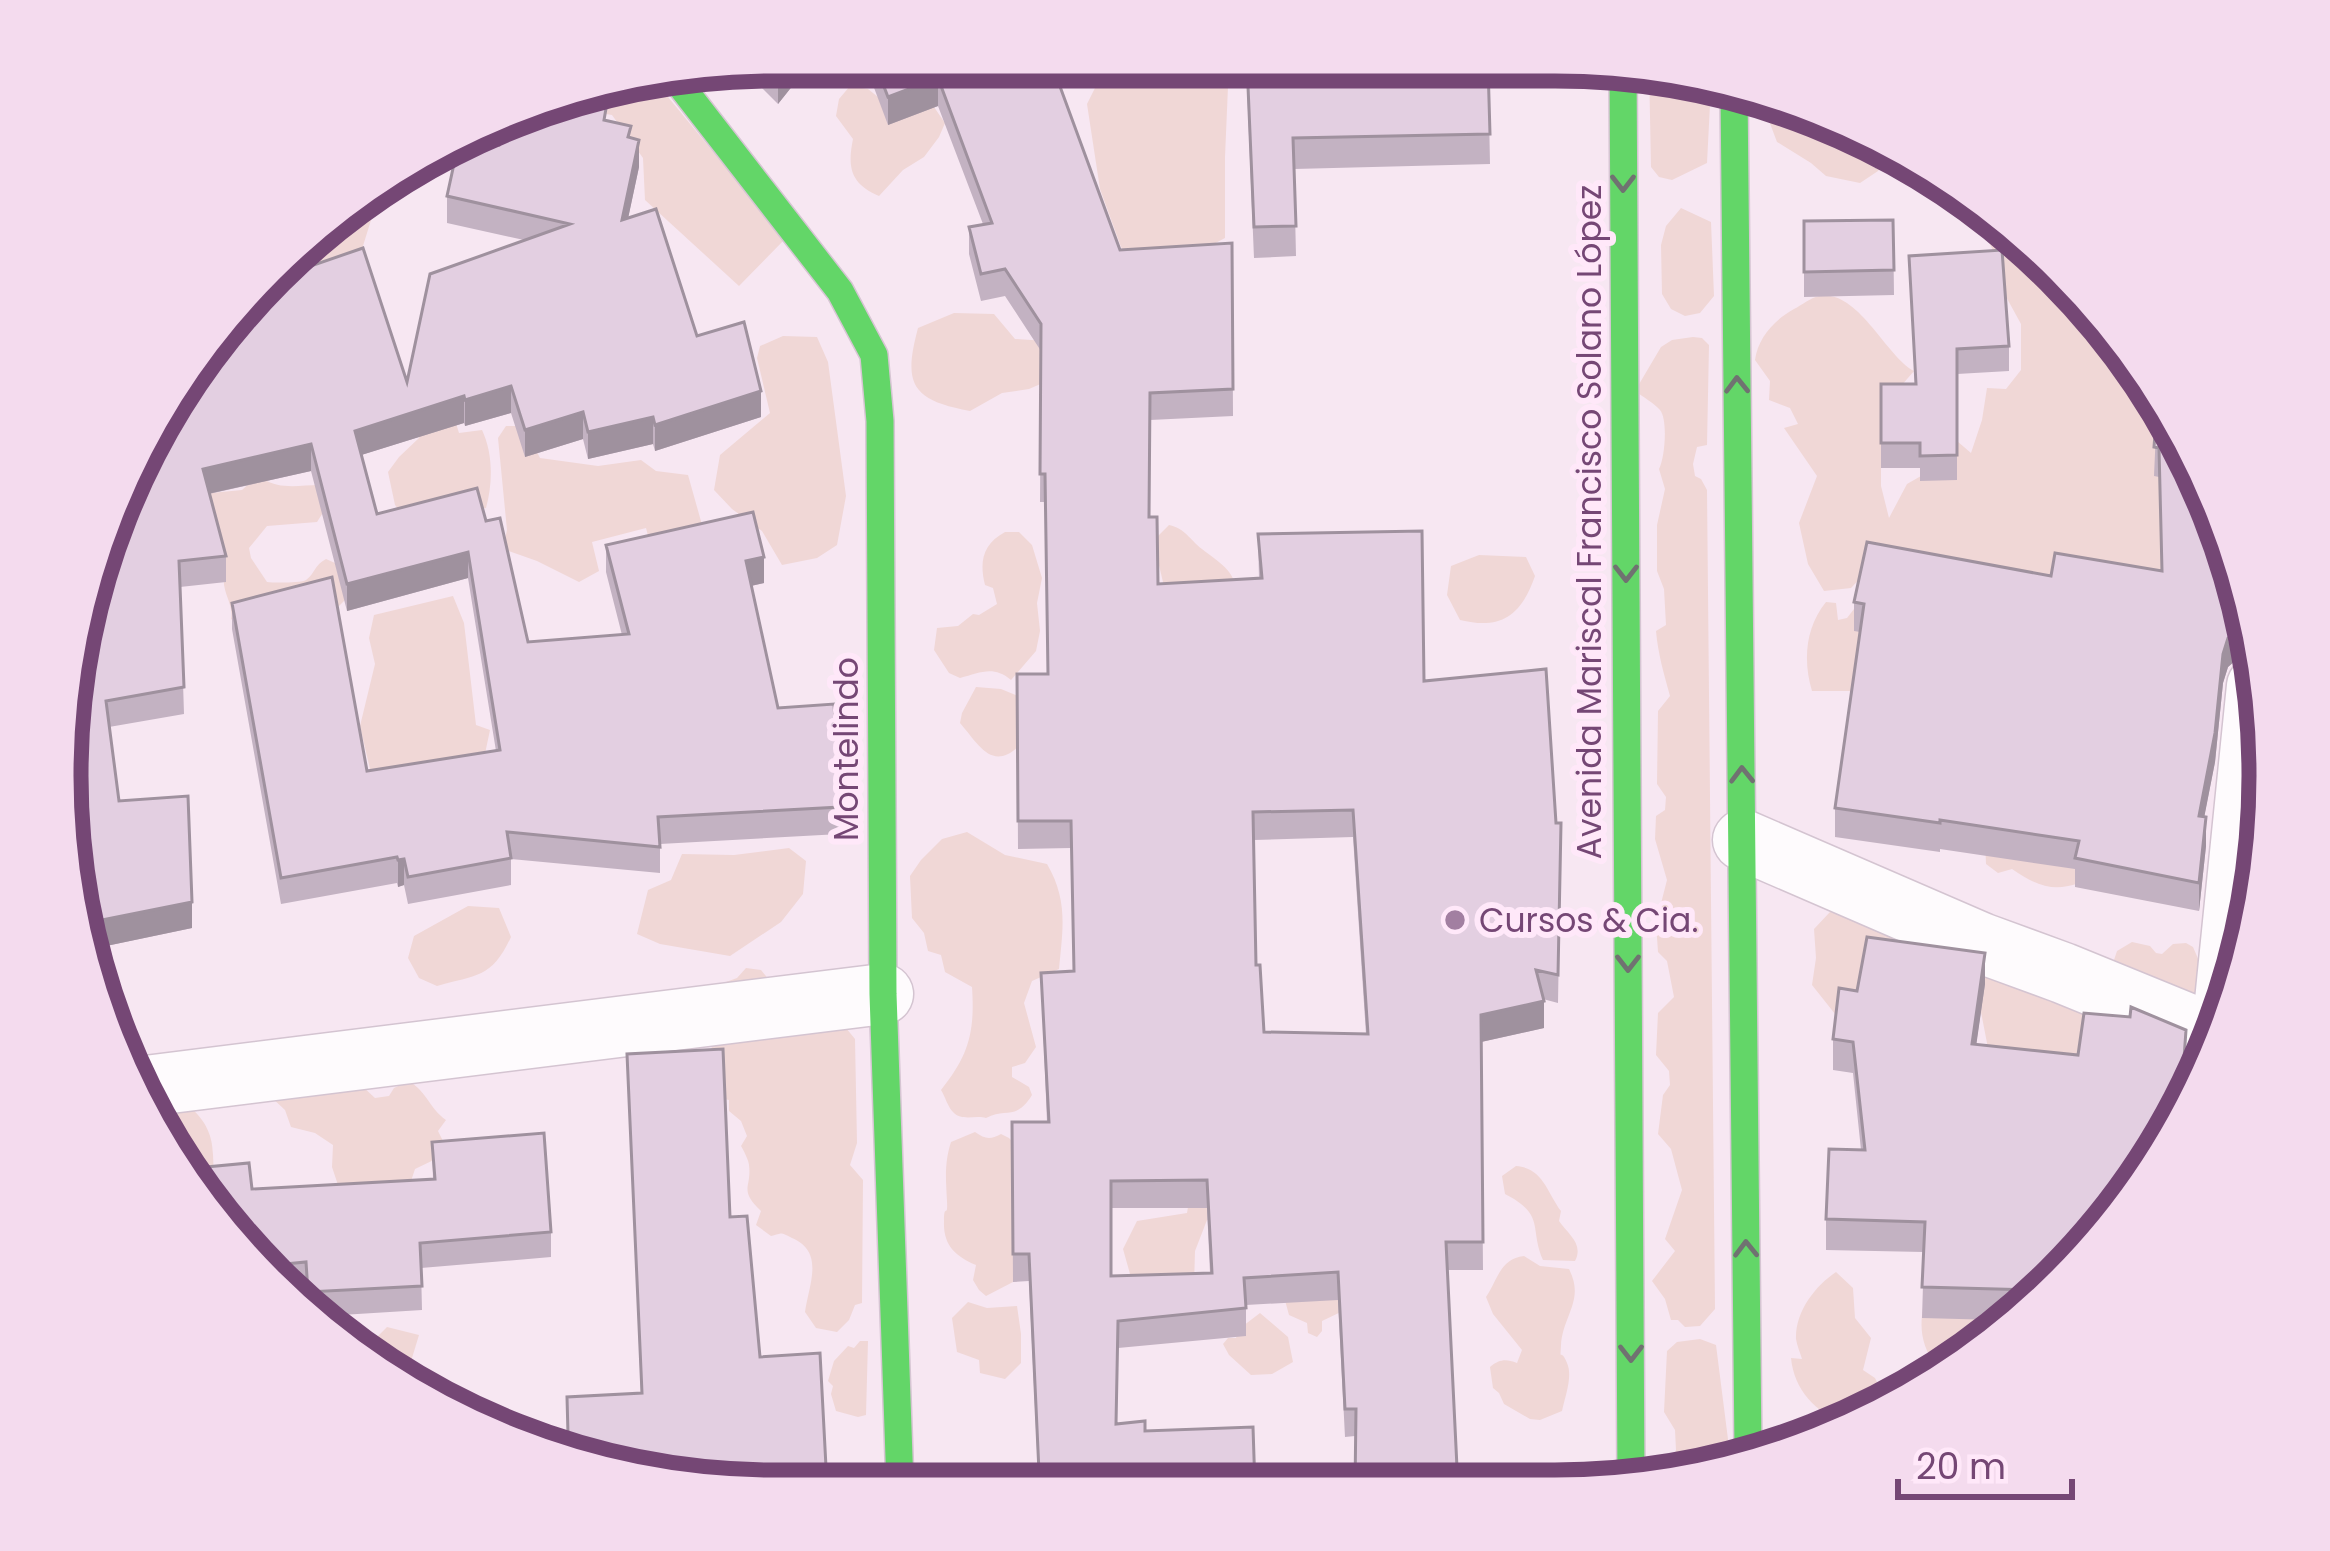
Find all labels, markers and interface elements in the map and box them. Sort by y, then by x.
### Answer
one-way arrow [1610,175,1636,193]
street label: Avenida Mariscal Francisco Solano López [1566,185,1613,859]
one-way arrow [1725,375,1751,394]
one-way arrow [1613,565,1639,583]
street label: Montelindo [823,657,870,841]
one-way arrow [1729,765,1755,783]
place label: Cursos & Cia. [1479,897,1698,944]
marker: Cursos & Cia. [1442,907,1468,933]
one-way arrow [1615,955,1641,973]
one-way arrow [1734,1239,1760,1258]
one-way arrow [1617,1344,1643,1363]
scale bar [1898,1425,2072,1499]
text: 20 m [1916,1441,2006,1492]

